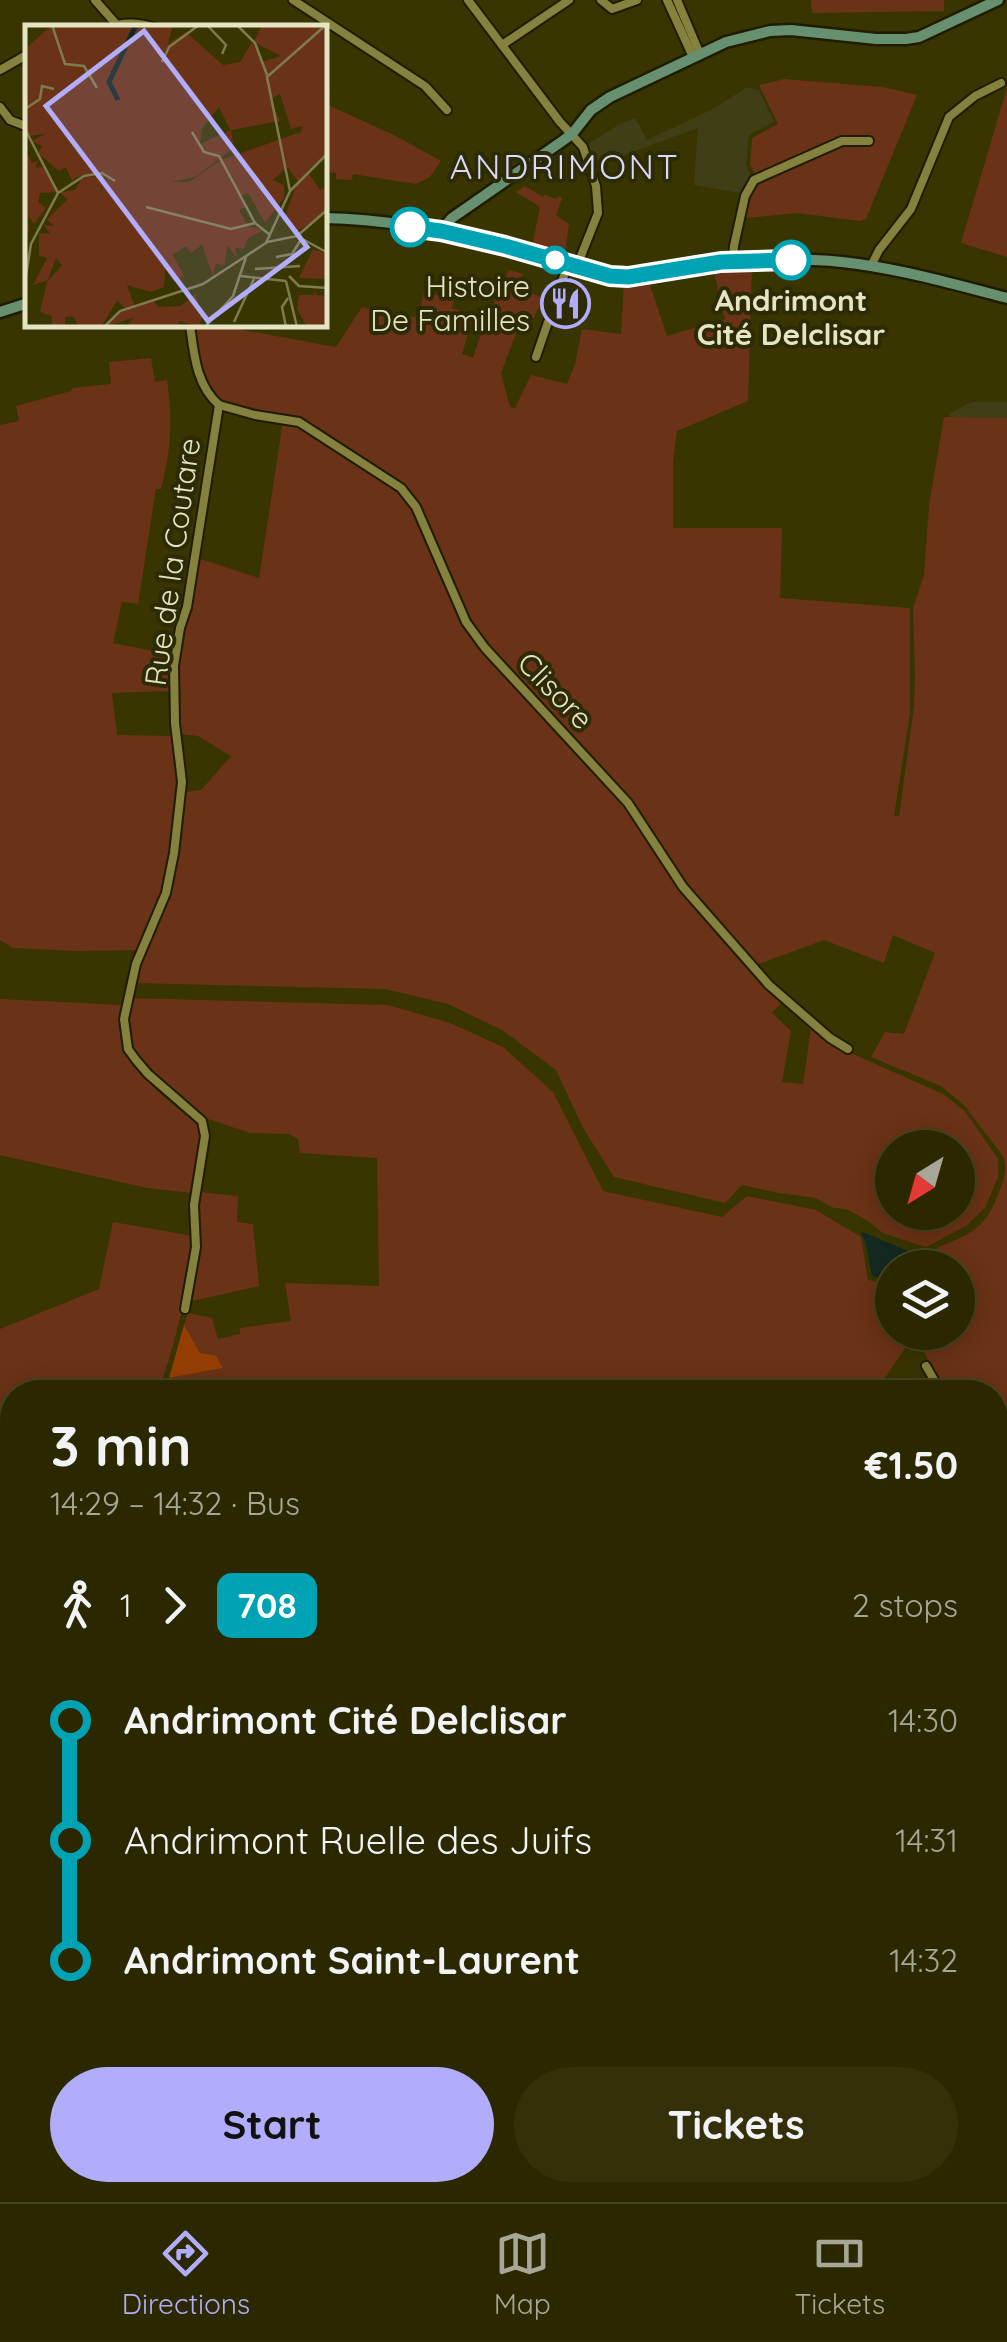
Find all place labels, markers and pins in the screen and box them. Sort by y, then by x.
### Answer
unlabelled marker [391,208,429,246]
marker: Andrimont Cité Delclisar [772,241,810,279]
unlabelled marker [542,247,568,273]
place label: Histoire De Familles [370,267,530,339]
restaurant icon: Histoire De Familles [539,278,591,330]
place label: Andrimont Cité Delclisar [697,281,885,353]

